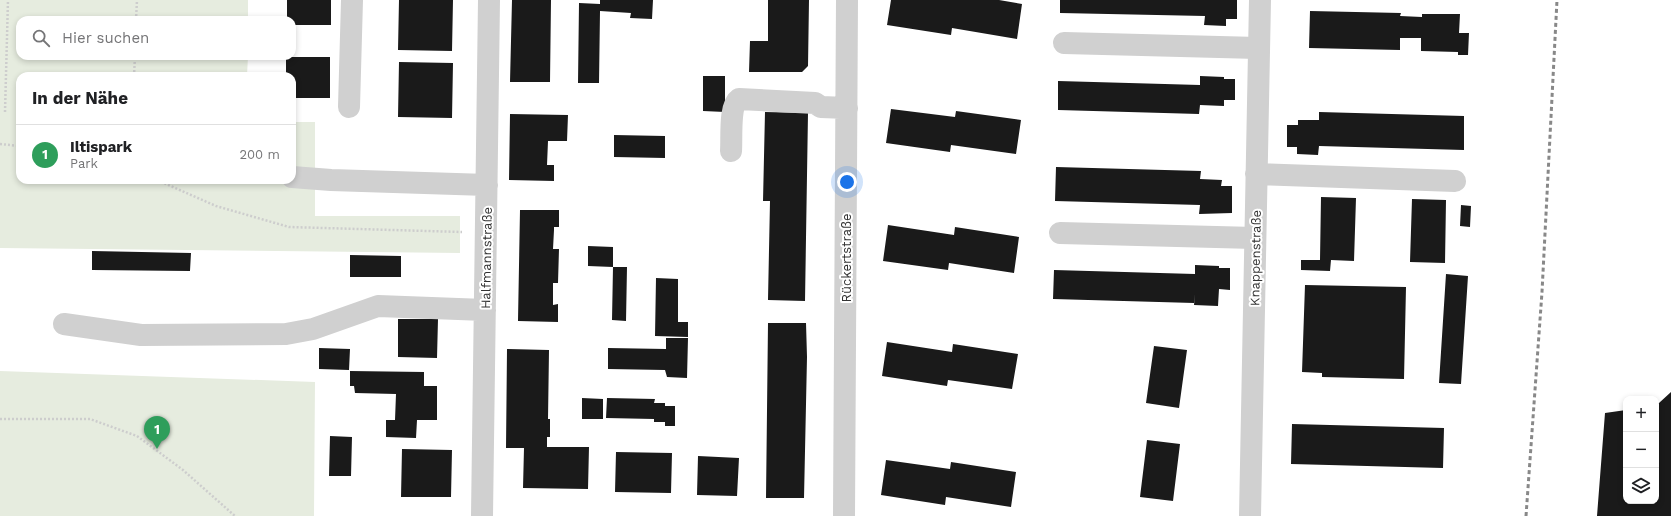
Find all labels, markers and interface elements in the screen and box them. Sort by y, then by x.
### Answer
search box [16,16,296,60]
icon: search [30,27,52,49]
text: Hier suchen [62,29,149,47]
text: In der Nähe [32,88,128,108]
text: Iltispark [70,138,132,156]
text: 1 [42,147,48,162]
text: 200 m [239,147,280,162]
text: Park [70,156,98,171]
your location [837,172,857,192]
street label: Halfmannstraße [478,207,495,309]
street label: Knappenstraße [1247,210,1264,306]
street label: Rückertstraße [839,213,854,303]
map controls [1623,396,1659,504]
button: + [1623,396,1659,432]
pin: 1 [144,416,170,449]
button: − [1623,432,1659,468]
button: layers [1623,468,1659,504]

